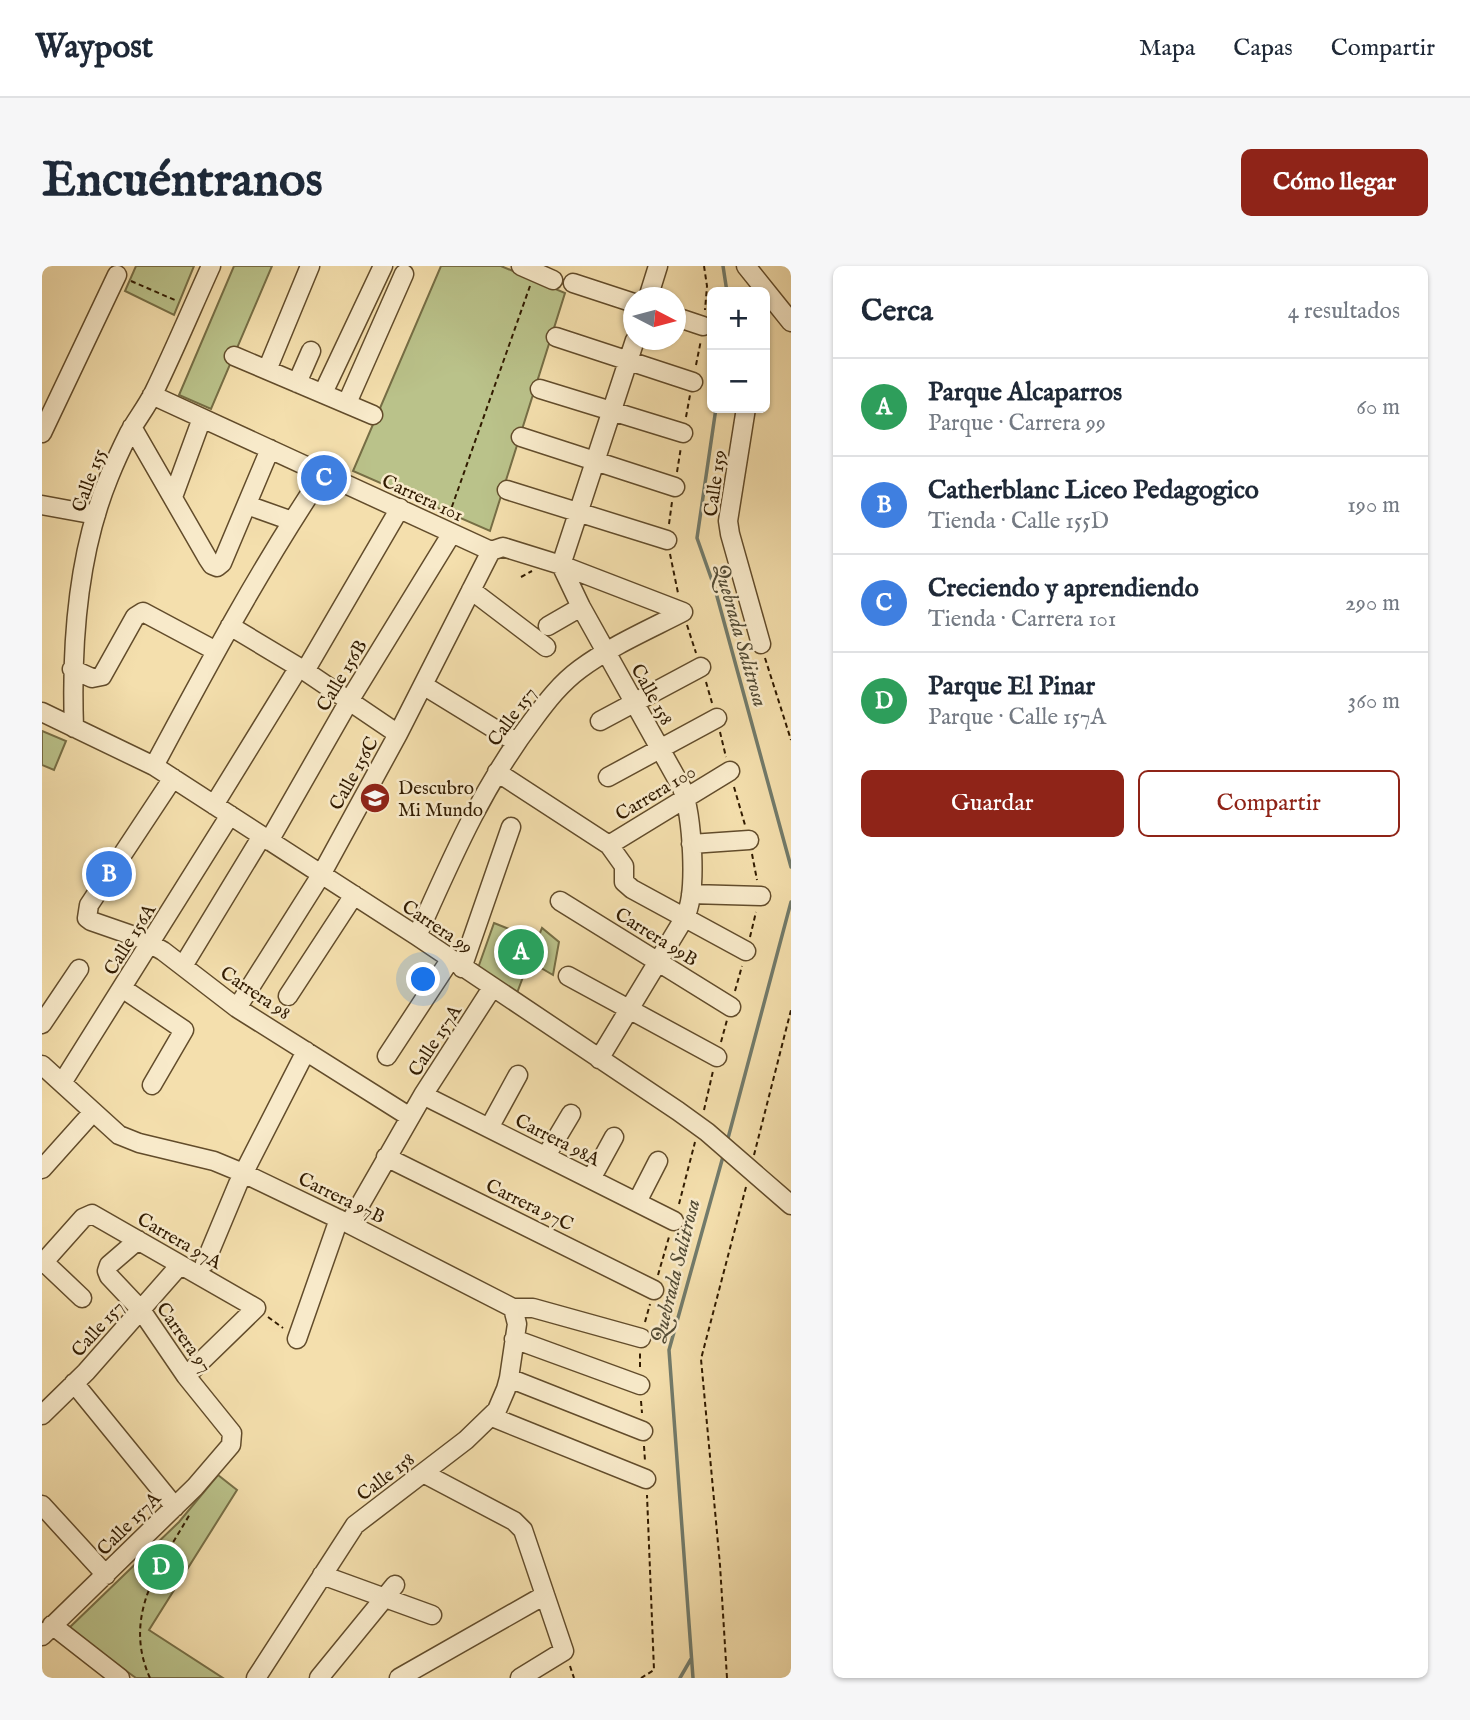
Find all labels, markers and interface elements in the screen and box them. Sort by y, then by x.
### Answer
text: Waypost [35,27,153,69]
text: Mapa [1139,33,1195,64]
text: Capas [1233,33,1293,64]
text: Compartir [1331,33,1435,64]
button: Cómo llegar [1241,149,1428,216]
text: Encuéntranos [42,151,323,213]
north arrow [623,287,686,350]
map controls [707,287,770,413]
button: + [707,287,770,350]
text: Cerca [861,293,933,331]
text: 4 resultados [1288,297,1400,326]
button: − [707,350,770,413]
text: Parque Alcaparros [928,376,1122,409]
text: A [876,393,892,422]
text: 60 m [1356,393,1400,422]
text: Parque · Carrera 99 [928,409,1106,438]
street label: Calle 155 [67,446,112,516]
street label: Calle 159 [699,448,733,518]
pin: C [301,452,347,504]
street label: Carrera 101 [378,470,467,528]
text: Catherblanc Liceo Pedagogico [928,474,1259,507]
text: B [876,491,892,520]
text: 190 m [1347,491,1400,520]
text: Tienda · Calle 155D [928,507,1109,536]
water label: Quebrada Salitrosa [706,561,773,710]
text: Creciendo y aprendiendo [928,572,1199,605]
text: C [876,589,892,618]
text: 290 m [1345,589,1400,618]
text: Tienda · Carrera 101 [928,605,1116,634]
street label: Calle 156B [312,636,373,716]
street label: Calle 158 [625,660,678,730]
text: Parque El Pinar [928,670,1095,703]
street label: Calle 157 [483,683,542,752]
text: D [875,687,893,716]
text: 360 m [1348,687,1400,716]
text: Parque · Calle 157A [928,703,1106,732]
street label: Calle 156C [325,733,385,815]
street label: Carrera 100 [612,760,701,827]
button: Guardar [861,770,1124,837]
button: Compartir [1138,770,1400,837]
place label: Descubro Mi Mundo [398,777,483,823]
school or university icon: Descubro Mi Mundo [358,781,392,815]
pin: B [86,848,132,900]
street label: Carrera 99 [397,895,477,960]
street label: Calle 156A [99,899,163,980]
street label: Carrera 99B [610,903,702,973]
pin: A [498,926,544,978]
street label: Carrera 98 [215,961,295,1026]
your location [406,962,440,996]
street label: Calle 157A [404,1000,468,1081]
street label: Carrera 98A [510,1109,605,1173]
street label: Carrera 97B [294,1168,388,1230]
street label: Carrera 97C [481,1174,577,1237]
water label: Quebrada Salitrosa [646,1196,707,1346]
street label: Carrera 97A [132,1208,227,1276]
street label: Calle 157 [67,1296,130,1363]
street label: Carrera 97 [150,1298,216,1378]
street label: Calle 158 [352,1448,420,1507]
street label: Calle 157A [92,1487,167,1561]
pin: D [138,1541,184,1593]

